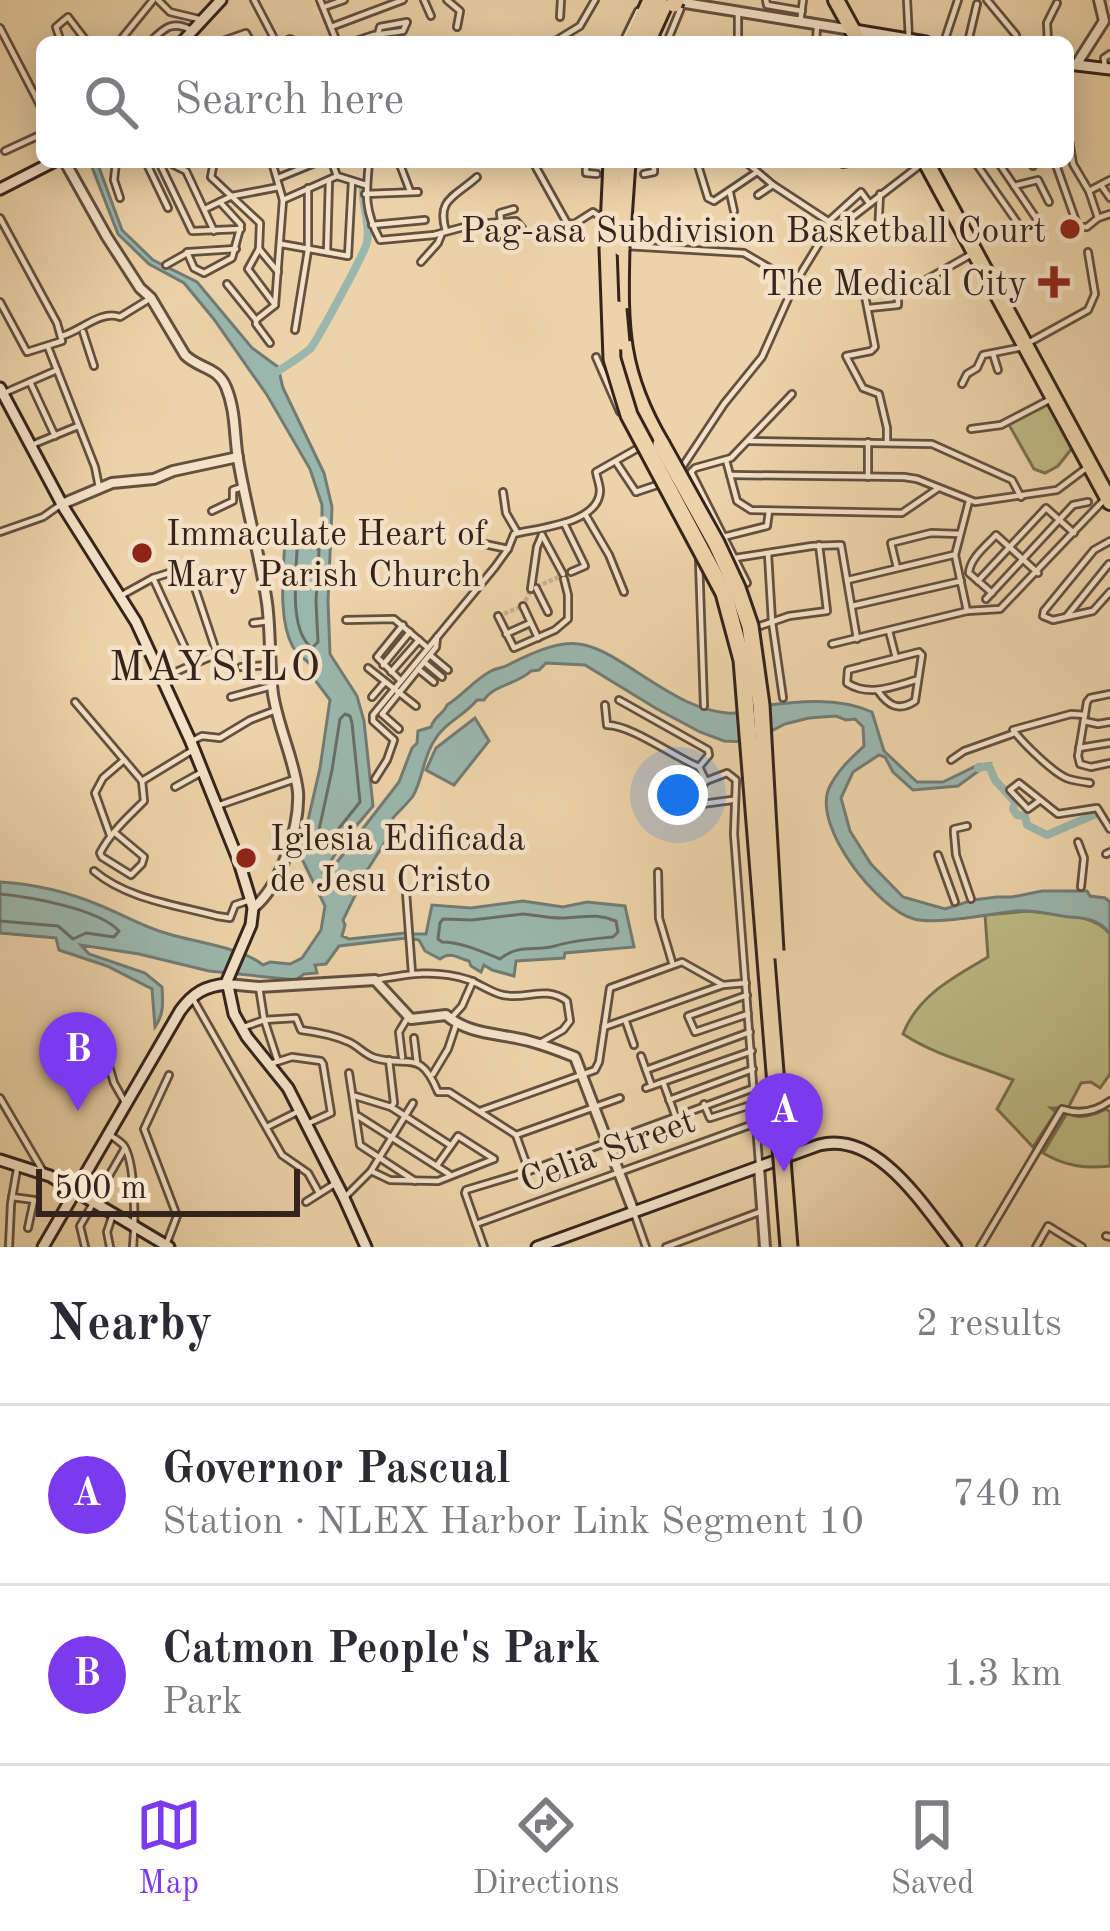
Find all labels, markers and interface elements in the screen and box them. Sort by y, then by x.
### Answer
search box [36,36,1074,168]
icon: search [78,69,144,135]
text: Search here [174,79,404,124]
place label: Pag-asa Subdivision Basketball Court [461,215,1046,251]
marker: Pag-asa Subdivision Basketball Court [1057,216,1083,242]
marker: The Medical City [1038,266,1070,298]
place label: The Medical City [761,268,1027,304]
place label: Immaculate Heart of Mary Parish Church [166,518,488,595]
marker: Immaculate Heart of Mary Parish Church [129,540,155,566]
district label: MAYSILO [109,648,323,690]
your location [648,765,708,825]
place label: Iglesia Edificada de Jesu Cristo [270,823,526,900]
marker: Iglesia Edificada de Jesu Cristo [233,845,259,871]
pin: B [39,1012,117,1111]
pin: A [745,1073,823,1172]
street label: Celia Street [516,1104,701,1201]
scale bar [36,1163,300,1216]
text: 500 m [54,1173,147,1206]
text: Nearby [48,1300,213,1351]
text: 2 results [916,1305,1062,1344]
text: Governor Pascual [162,1448,510,1493]
text: A [72,1475,102,1514]
text: 740 m [952,1475,1062,1514]
text: Station · NLEX Harbor Link Segment 10 [162,1503,864,1542]
text: Catmon People's Park [162,1628,600,1673]
text: B [73,1655,101,1694]
text: 1.3 km [944,1655,1062,1694]
text: Park [162,1683,242,1722]
tab: Map [136,1792,202,1905]
tab: Directions [473,1792,619,1905]
tab: Saved [890,1792,974,1905]

